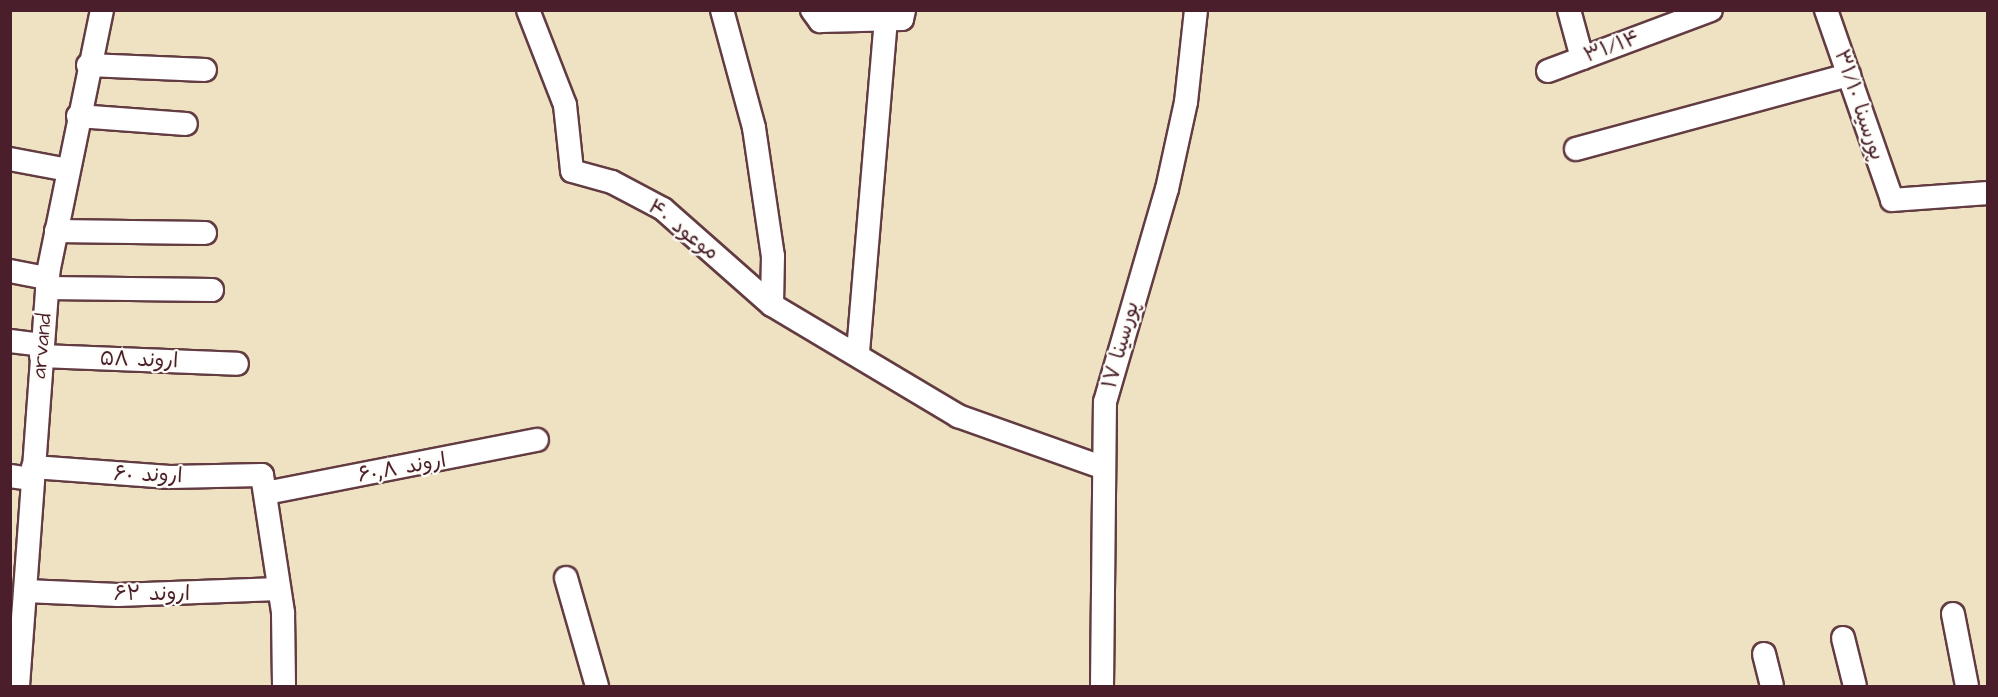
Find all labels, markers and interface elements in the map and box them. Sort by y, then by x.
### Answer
street label: ۳۱/۱۴ [1581,25,1643,69]
street label: پورسینا ۳۱/۱۰ [1828,46,1890,164]
street label: موعود ۴۰ [642,194,724,266]
street label: پورسینا ۱۷ [1097,299,1145,391]
street label: arvand [27,312,57,380]
street label: اروند ۵۸ [99,346,179,374]
street label: اروند ۶۰٫۸ [356,448,448,488]
street label: اروند ۶۰ [113,461,183,489]
street label: اروند ۶۲ [114,581,190,607]

